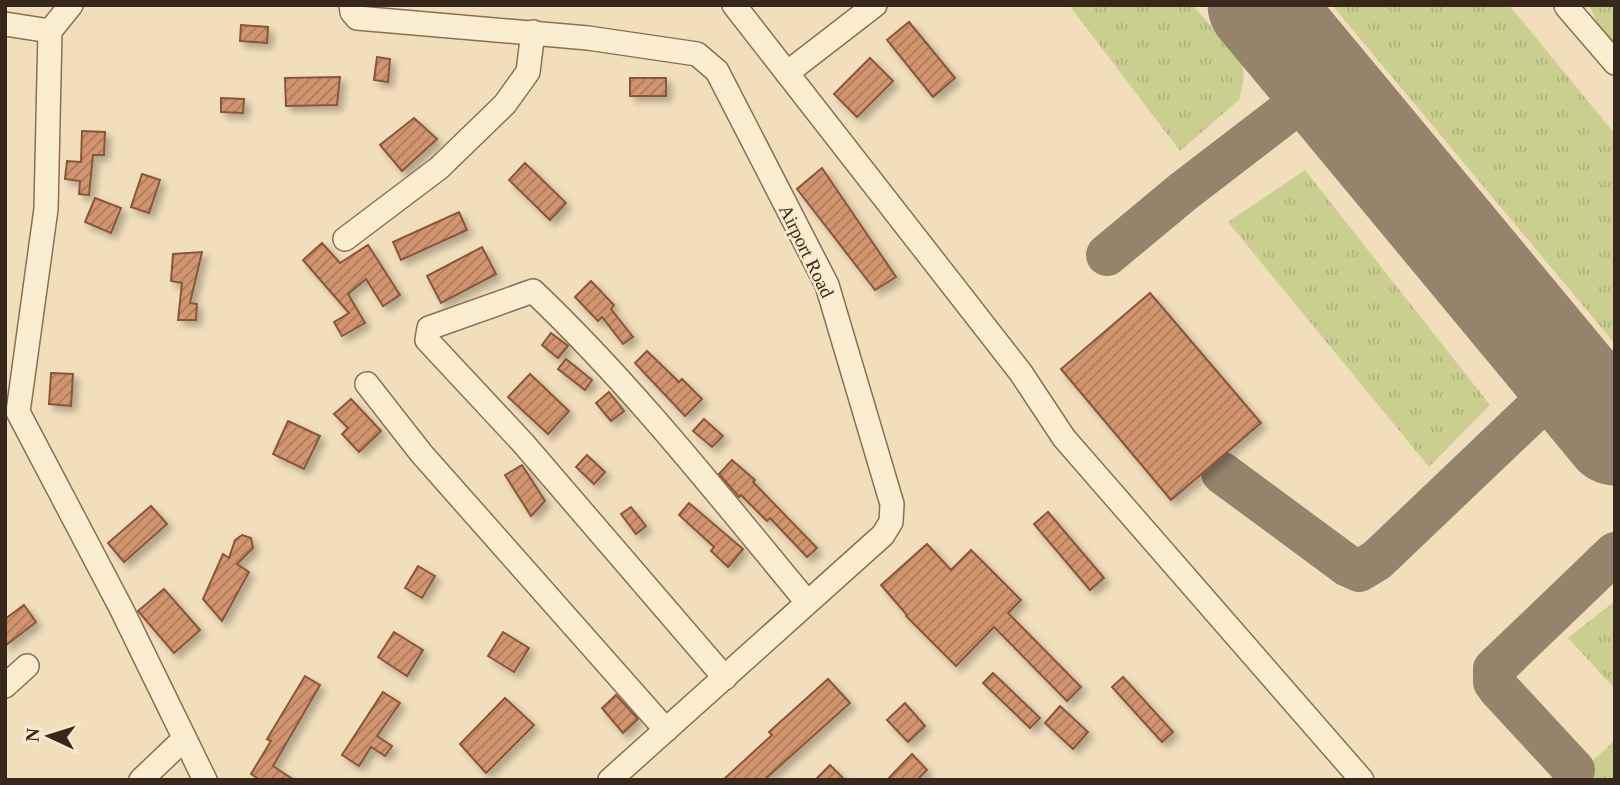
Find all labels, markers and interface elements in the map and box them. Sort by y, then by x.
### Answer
street label: Airport Road [775,201,838,302]
north arrow [14,701,84,771]
text: N [22,727,44,742]

